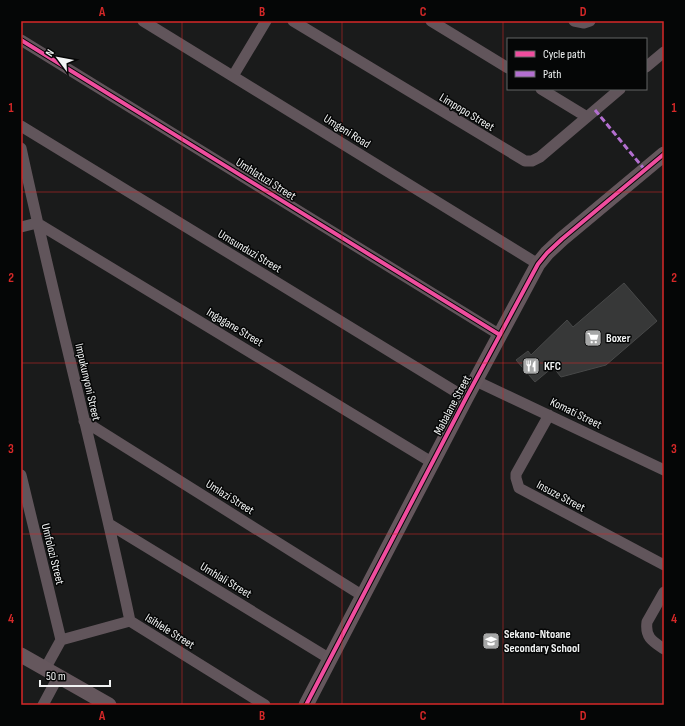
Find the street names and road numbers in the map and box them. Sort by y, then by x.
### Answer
street label: Limpopo Street [437,90,497,135]
street label: Umgeni Road [321,111,373,152]
street label: Umhlatuzi Street [233,155,299,204]
street label: Umsunduzi Street [215,226,285,277]
street label: Ingagane Street [204,305,266,350]
street label: Impukunyoni Street [71,342,104,423]
street label: Mabalane Street [430,373,475,438]
street label: Komati Street [547,395,604,433]
street label: Umlazi Street [203,477,257,518]
street label: Insuze Street [534,477,588,516]
street label: Umfolozi Street [38,522,67,587]
street label: Umhlali Street [197,559,255,602]
street label: Isihlele Street [142,610,198,653]

